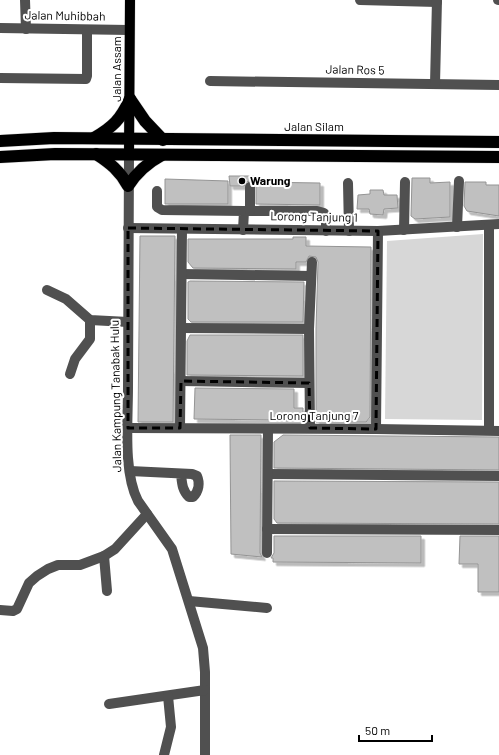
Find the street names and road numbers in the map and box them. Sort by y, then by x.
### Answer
street label: Jalan Muhibbah [24,7,106,23]
street label: Jalan Assam [109,36,123,102]
street label: Jalan Ros 5 [325,61,385,77]
street label: Jalan Silam [284,119,344,133]
street label: Lorong Tanjung 1 [270,208,358,224]
street label: Jalan Kampung Tanabak Hulu [107,320,123,472]
street label: Lorong Tanjung 7 [269,408,359,422]

